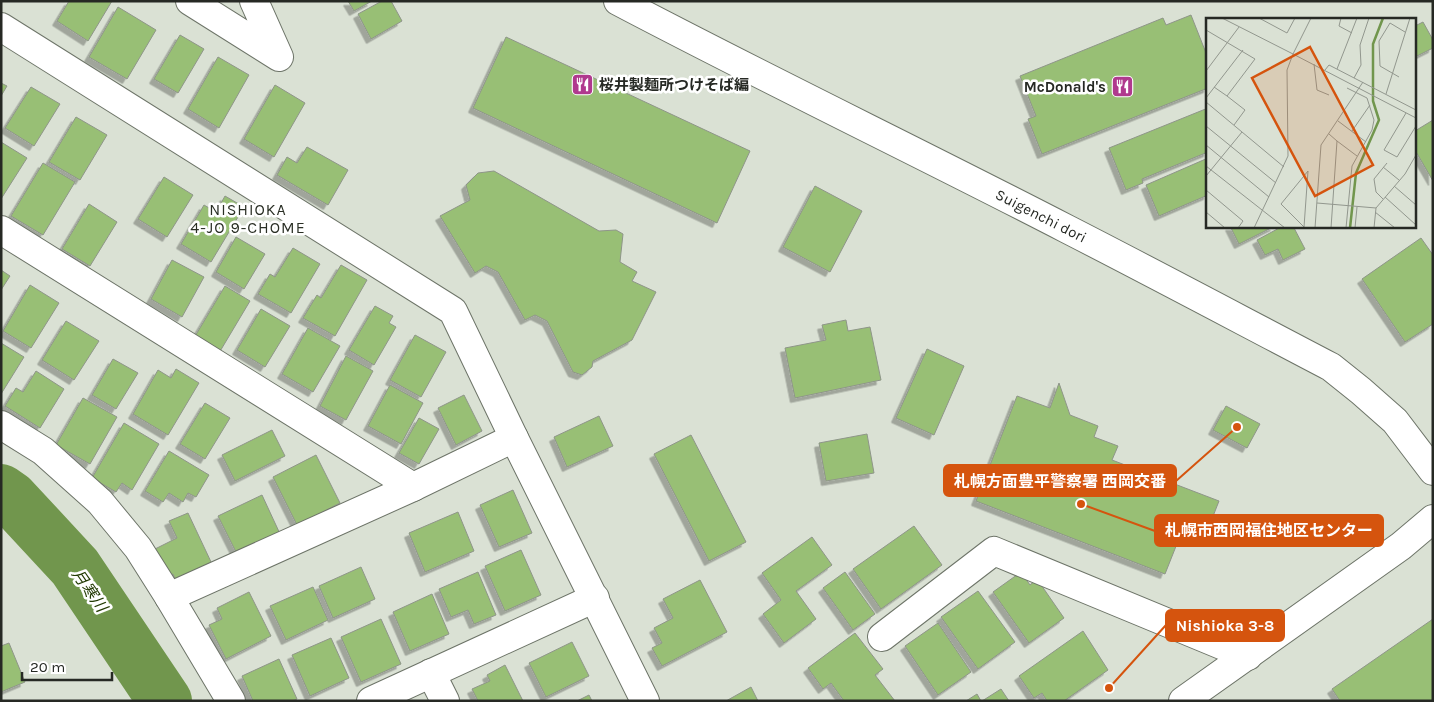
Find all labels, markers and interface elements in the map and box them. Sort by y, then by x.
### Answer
inset map [1206,18,1416,228]
restaurant icon: 桜井製麺所つけそば編 [571,73,595,97]
restaurant icon: McDonald's [1110,75,1134,99]
place label: 桜井製麺所つけそば編 [599,76,749,94]
place label: McDonald's [1024,78,1106,96]
street label: Suigenchi dori [993,185,1089,247]
district label: NISHIOKA 4-JO 9-CHOME [190,200,306,237]
callout: 札幌方面豊平警察署 西岡交番 [944,465,1176,496]
text: 札幌方面豊平警察署 西岡交番 [954,472,1166,491]
callout: 札幌市西岡福住地区センター [1155,515,1383,546]
text: 札幌市西岡福住地区センター [1165,521,1373,540]
water label: 月寒川 [68,565,112,617]
callout: Nishioka 3-8 [1166,610,1284,641]
text: Nishioka 3-8 [1176,616,1274,635]
scale bar [22,650,112,682]
text: 20 m [30,658,65,676]

